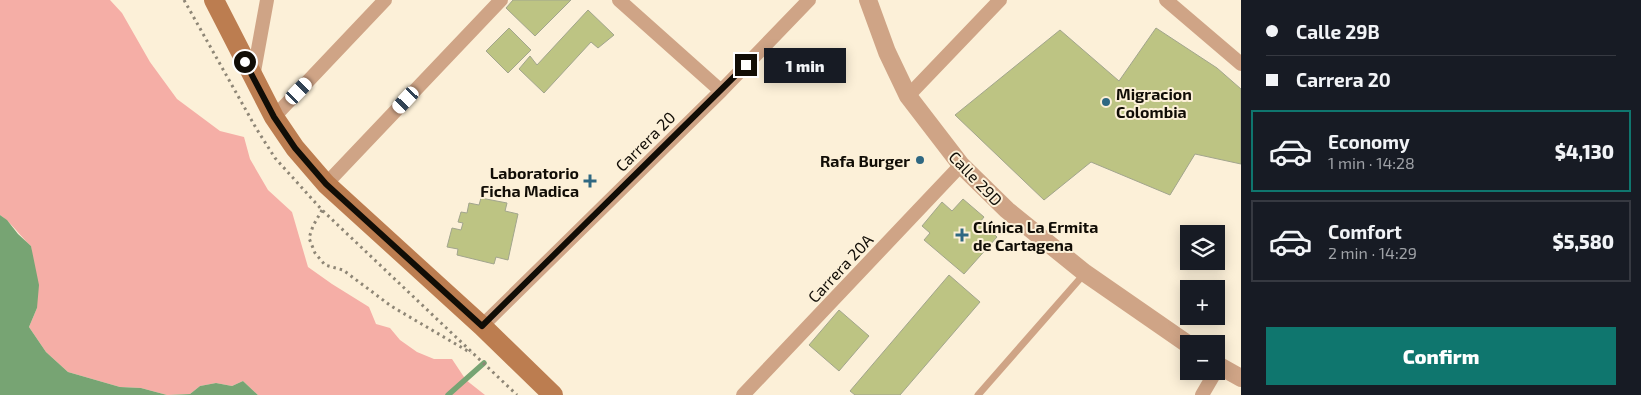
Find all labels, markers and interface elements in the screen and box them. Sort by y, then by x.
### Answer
text: Calle 29B [1296,20,1380,43]
callout: 1 min [764,48,846,82]
route start [234,51,256,73]
route end [735,54,757,76]
text: 1 min [785,56,825,75]
text: Carrera 20 [1296,68,1391,91]
car [283,75,314,107]
car [390,84,421,116]
place label: Migracion Colombia [1116,84,1192,121]
marker: Migracion Colombia [1100,96,1112,108]
street label: Carrera 20 [611,107,679,175]
icon: car [1268,129,1313,174]
text: Economy [1328,130,1410,153]
text: $4,130 [1555,140,1614,163]
street label: Calle 29D [945,147,1007,209]
place label: Rafa Burger [820,151,910,170]
text: 1 min · 14:28 [1328,153,1415,172]
marker: Rafa Burger [914,154,926,166]
place label: Laboratorio Ficha Madica [480,163,579,200]
marker: Laboratorio Ficha Madica [583,174,597,188]
place label: Clínica La Ermita de Cartagena [973,217,1098,254]
icon: car [1268,219,1313,264]
text: Comfort [1328,220,1402,243]
map controls [1180,225,1225,380]
button: layers [1180,225,1225,270]
marker: Clínica La Ermita de Cartagena [955,228,969,242]
street label: Carrera 20A [804,230,876,306]
text: $5,580 [1552,230,1614,253]
text: 2 min · 14:29 [1328,243,1417,262]
button: + [1180,280,1225,325]
button: Confirm [1266,327,1616,385]
button: − [1180,335,1225,380]

